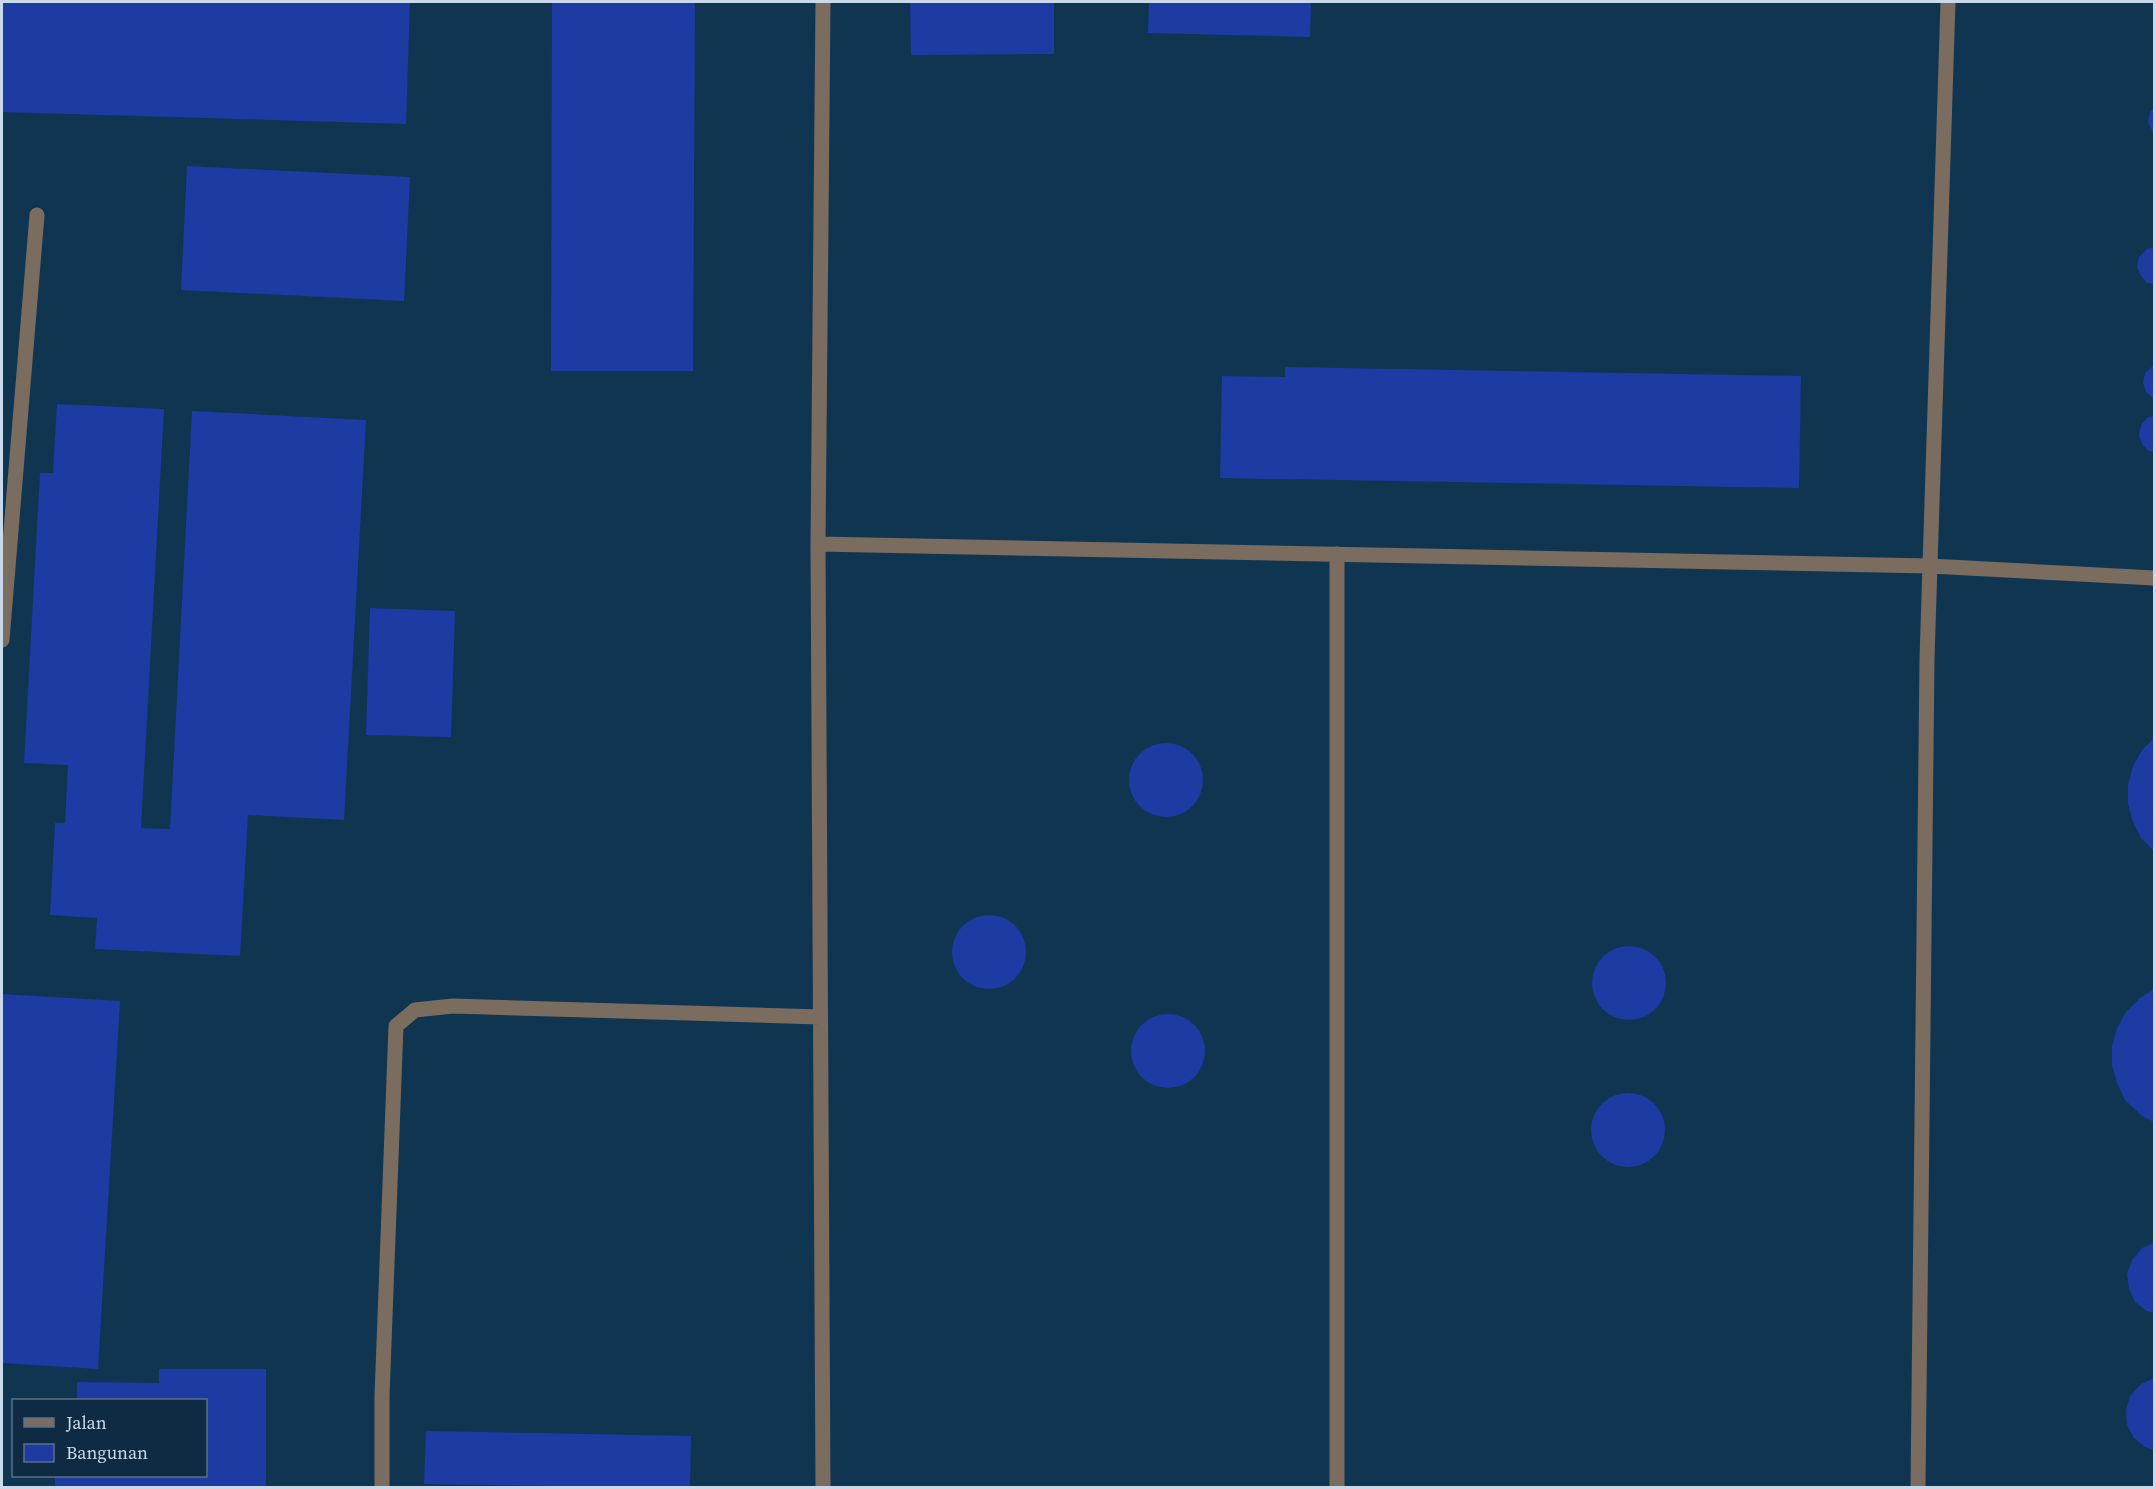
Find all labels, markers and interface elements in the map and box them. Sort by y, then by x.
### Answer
legend [12,1399,207,1477]
text: Jalan [65,1410,107,1435]
text: Bangunan [66,1440,148,1465]

